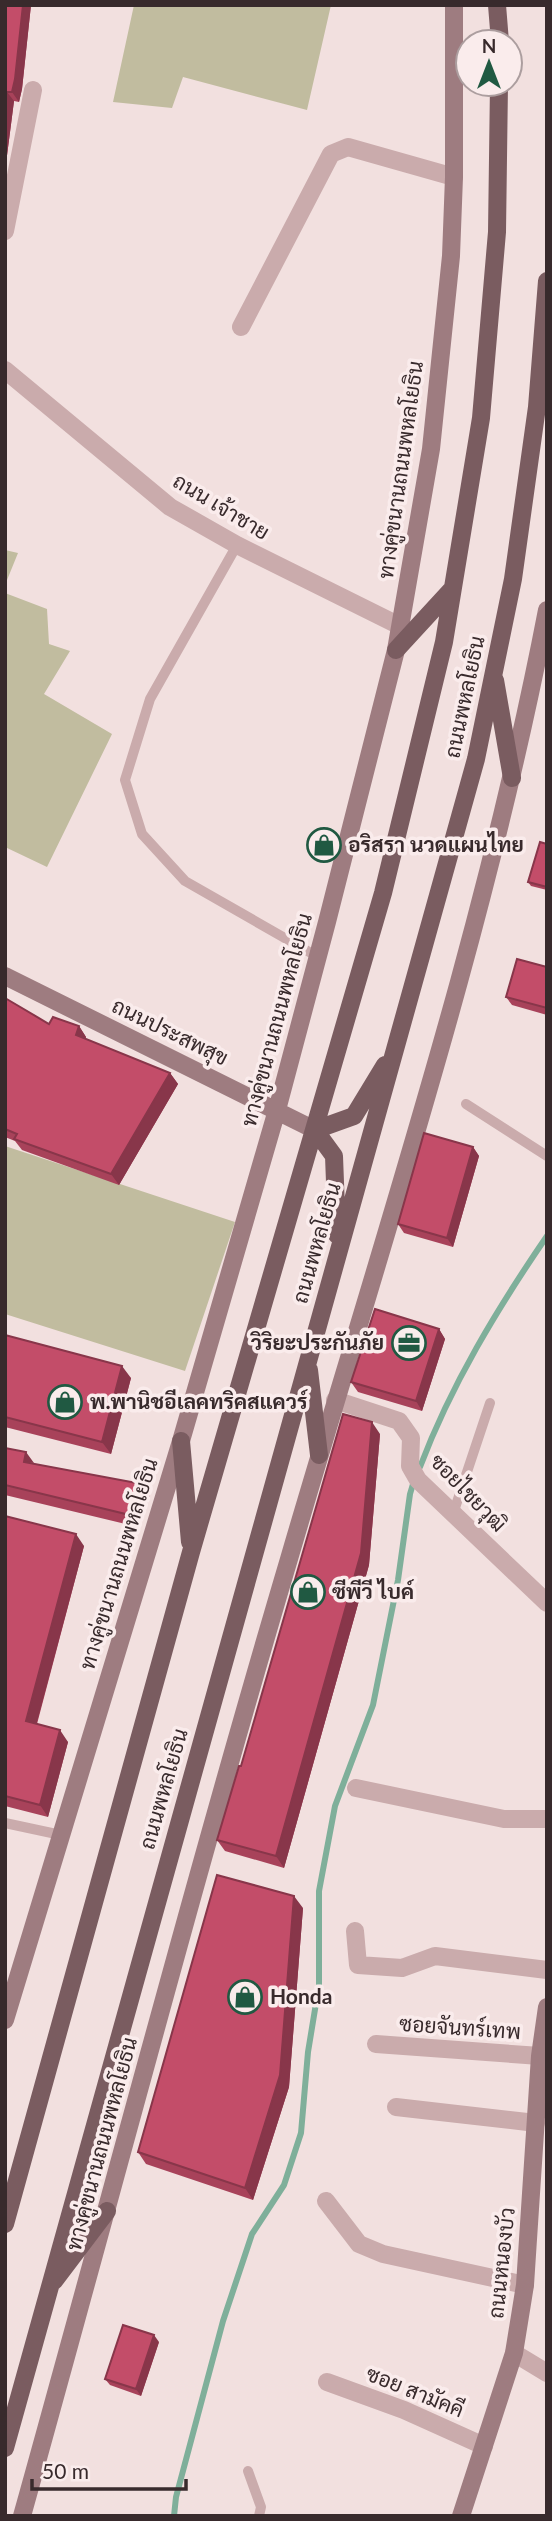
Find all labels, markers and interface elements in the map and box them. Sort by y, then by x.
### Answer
north arrow [454,28,524,98]
text: N [482,34,496,57]
street label: ทางคู่ขนานถนนพหลโยธิน [372,359,431,581]
street label: ถนน เจ้าชาย [169,467,274,544]
street label: ถนนพหลโยธิน [438,633,489,760]
shop icon: อริสรา นวดแผนไทย [305,826,343,864]
place label: อริสรา นวดแผนไทย [348,831,524,856]
street label: ทางคู่ขนานถนนพหลโยธิน [235,910,320,1130]
street label: ถนนประสพสุข [107,992,233,1072]
street label: ถนนพหลโยธิน [286,1179,345,1306]
office icon: วิริยะประกันภัย [390,1324,428,1362]
place label: วิริยะประกันภัย [250,1329,384,1354]
shop icon: พ.พานิชอีเลคทริคสแควร์ [46,1383,84,1421]
place label: พ.พานิชอีเลคทริคสแควร์ [90,1388,309,1413]
street label: ซอยไชยวุฒิ [424,1448,512,1538]
street label: ทางคู่ขนานถนนพหลโยธิน [73,1455,165,1674]
shop icon: ซีพีวี ไบค์ [289,1573,327,1611]
place label: ซีพีวี ไบค์ [332,1578,415,1603]
street label: ถนนพหลโยธิน [133,1725,192,1852]
shop icon: Honda [226,1978,264,2016]
place label: Honda [270,1983,332,2008]
street label: ซอยจันทร์เทพ [399,2010,522,2043]
street label: ทางคู่ขนานถนนพหลโยธิน [60,2034,145,2254]
street label: ถนนหนองบัว [482,2206,519,2320]
street label: ซอย สามัคคี [363,2360,468,2422]
scale bar [32,2448,186,2492]
text: 50 m [42,2458,89,2483]

